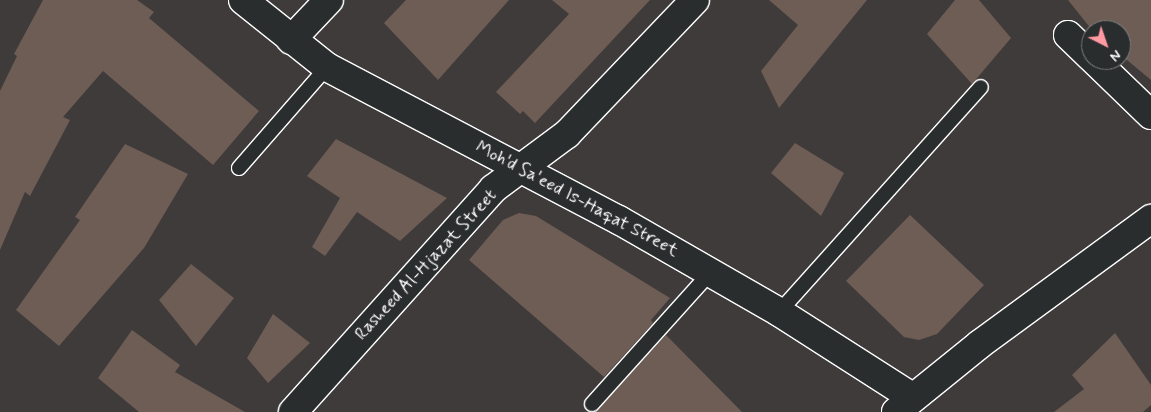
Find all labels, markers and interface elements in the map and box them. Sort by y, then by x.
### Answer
north arrow [1081,20,1131,70]
text: N [1106,46,1125,65]
street label: Moh'd Sa'eed Is-Haqat Street [470,135,684,263]
street label: Rasheed Al-Hjazat Street [349,184,503,346]

